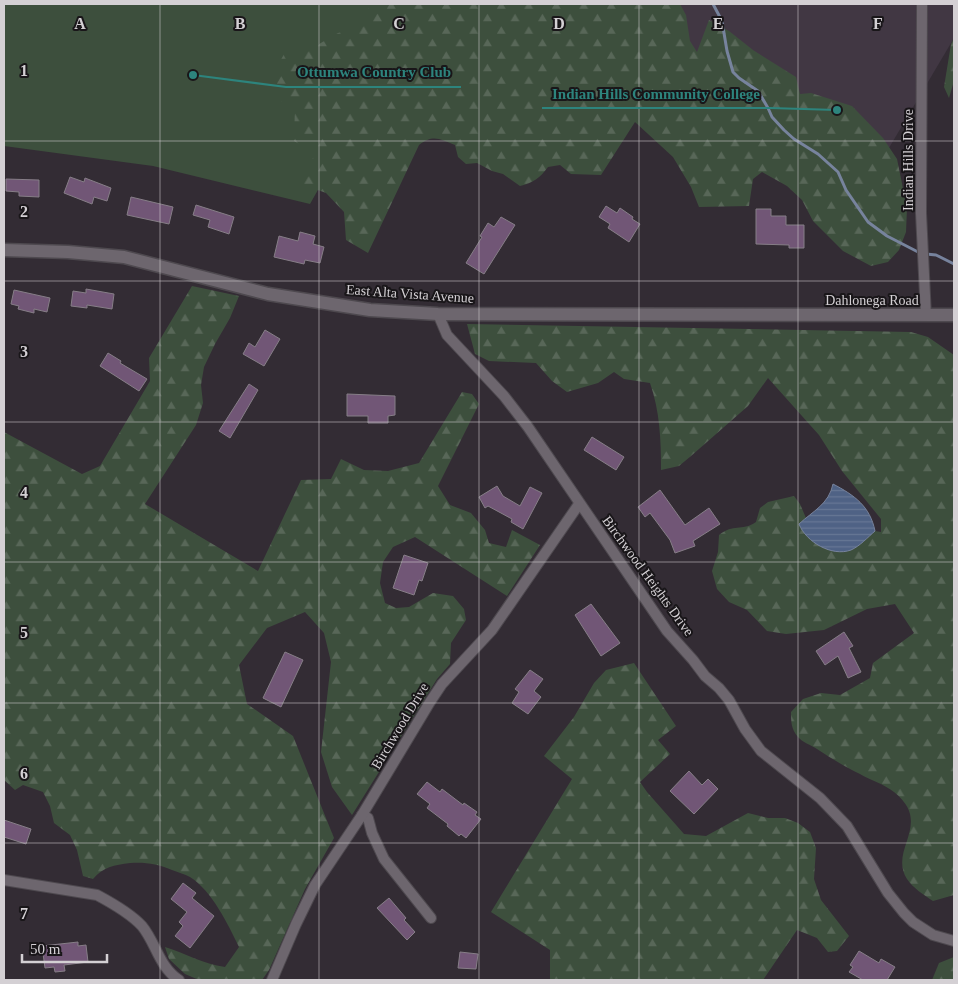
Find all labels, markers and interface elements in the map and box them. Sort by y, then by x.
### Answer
text: A [74,15,86,32]
text: B [235,15,246,32]
text: C [393,15,405,32]
text: D [553,15,565,32]
text: E [713,15,723,32]
text: F [873,15,883,32]
callout: Ottumwa Country Club [286,57,461,87]
text: 1 [20,62,28,79]
text: Ottumwa Country Club [297,64,451,80]
callout: Indian Hills Community College [542,78,770,108]
text: Indian Hills Community College [552,86,760,102]
street label: Indian Hills Drive [901,109,916,211]
text: 2 [20,203,28,220]
street label: East Alta Vista Avenue [346,282,474,306]
street label: Dahlonega Road [825,293,919,308]
text: 3 [20,343,28,360]
text: 4 [20,484,28,501]
street label: Birchwood Heights Drive [599,513,697,639]
text: 5 [20,624,28,641]
street label: Birchwood Drive [368,680,432,772]
text: 6 [20,765,28,782]
text: 7 [20,905,28,922]
scale bar [22,932,108,964]
text: 50 m [30,941,61,957]

